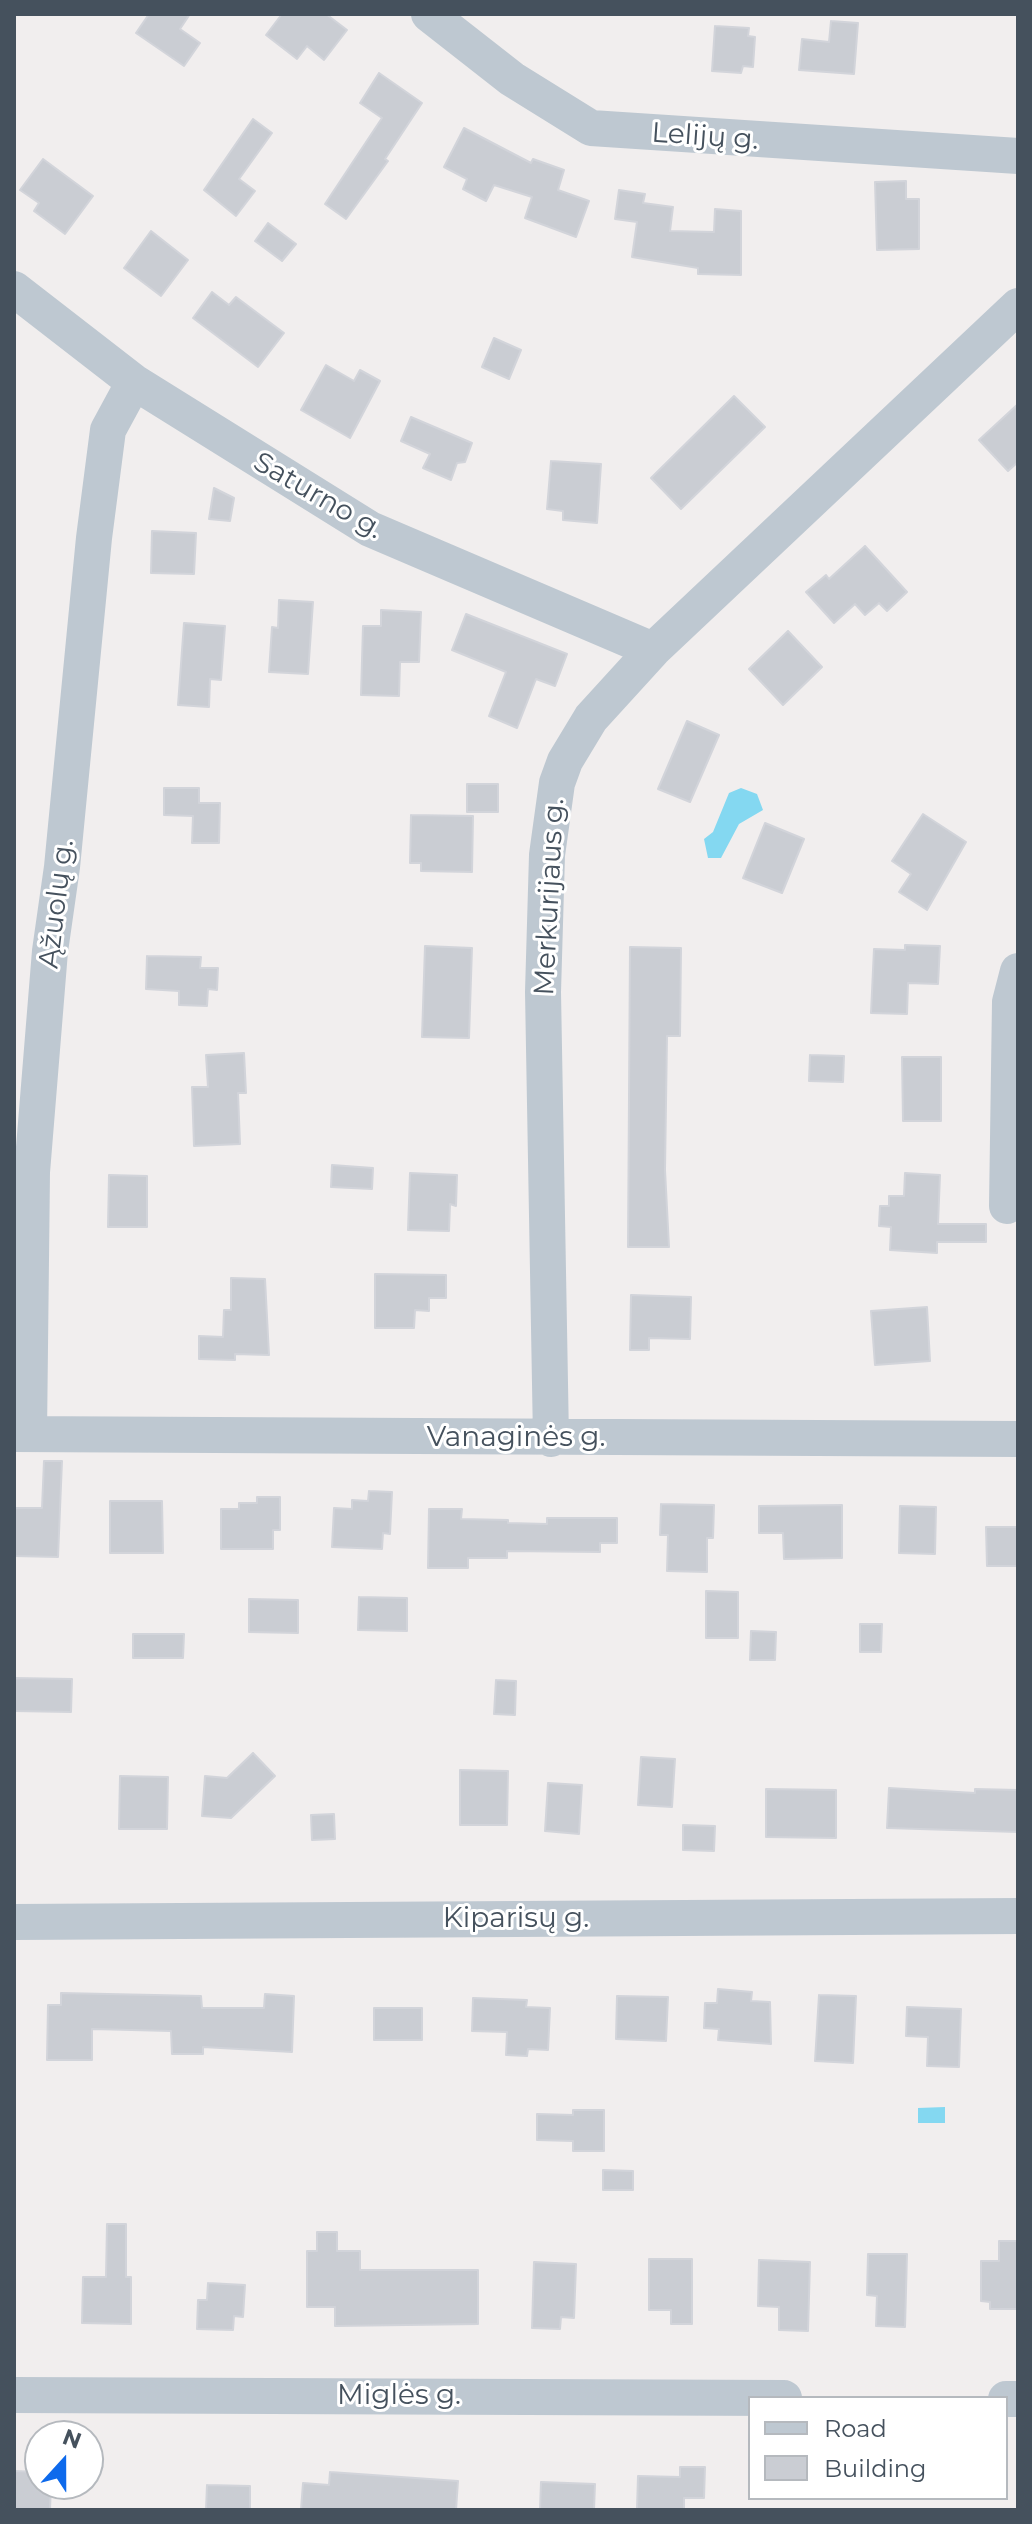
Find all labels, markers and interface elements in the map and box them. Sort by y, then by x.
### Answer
street label: Lelijų g. [650,117,760,157]
street label: Saturno g. [247,445,389,547]
street label: Merkurijaus g. [528,797,572,997]
street label: Ąžuolų g. [32,838,82,970]
street label: Vanaginės g. [427,1421,605,1455]
street label: Kiparisų g. [443,1902,589,1936]
street label: Miglės g. [337,2379,461,2413]
legend [748,2396,1008,2500]
text: Road [824,2414,887,2443]
north arrow [24,2420,104,2500]
text: N [59,2423,85,2455]
text: Building [824,2454,927,2483]

